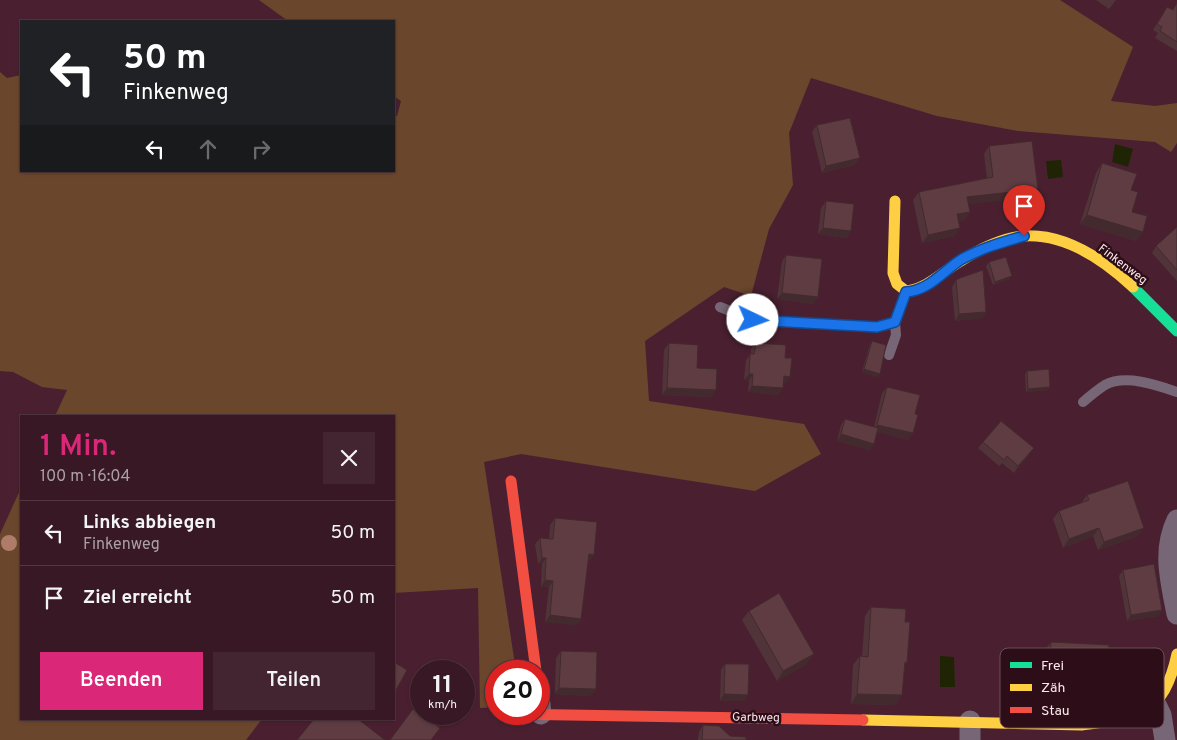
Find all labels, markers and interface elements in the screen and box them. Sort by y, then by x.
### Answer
text: 50 m [123,37,207,81]
icon: left [40,40,105,105]
text: Finkenweg [123,80,229,107]
icon: left [141,135,169,163]
icon: ahead [194,135,222,163]
icon: right [247,135,275,163]
pin [1003,185,1045,236]
icon: arrive [1010,192,1038,220]
street label: Finkenweg [1095,241,1150,289]
position arrow [726,293,778,345]
text: 1 Min. [40,429,116,466]
button: close [323,432,375,484]
text: 100 m · 16:04 [40,467,131,487]
text: Links abbiegen [83,511,216,535]
icon: left [40,519,68,547]
text: 50 m [330,521,375,545]
text: Finkenweg [83,535,160,555]
icon: arrive [40,584,68,612]
text: Ziel erreicht [83,586,192,610]
text: 50 m [330,586,375,610]
legend [1000,648,1164,728]
button: Beenden [40,652,203,710]
button: Teilen [213,652,375,710]
text: Frei [1041,658,1064,675]
speed limit sign: 20 [485,660,550,725]
text: 11 [432,670,453,702]
text: Zäh [1041,680,1065,697]
text: km/h [428,697,457,713]
text: Stau [1041,703,1070,720]
street label: Garbweg [732,710,780,726]

